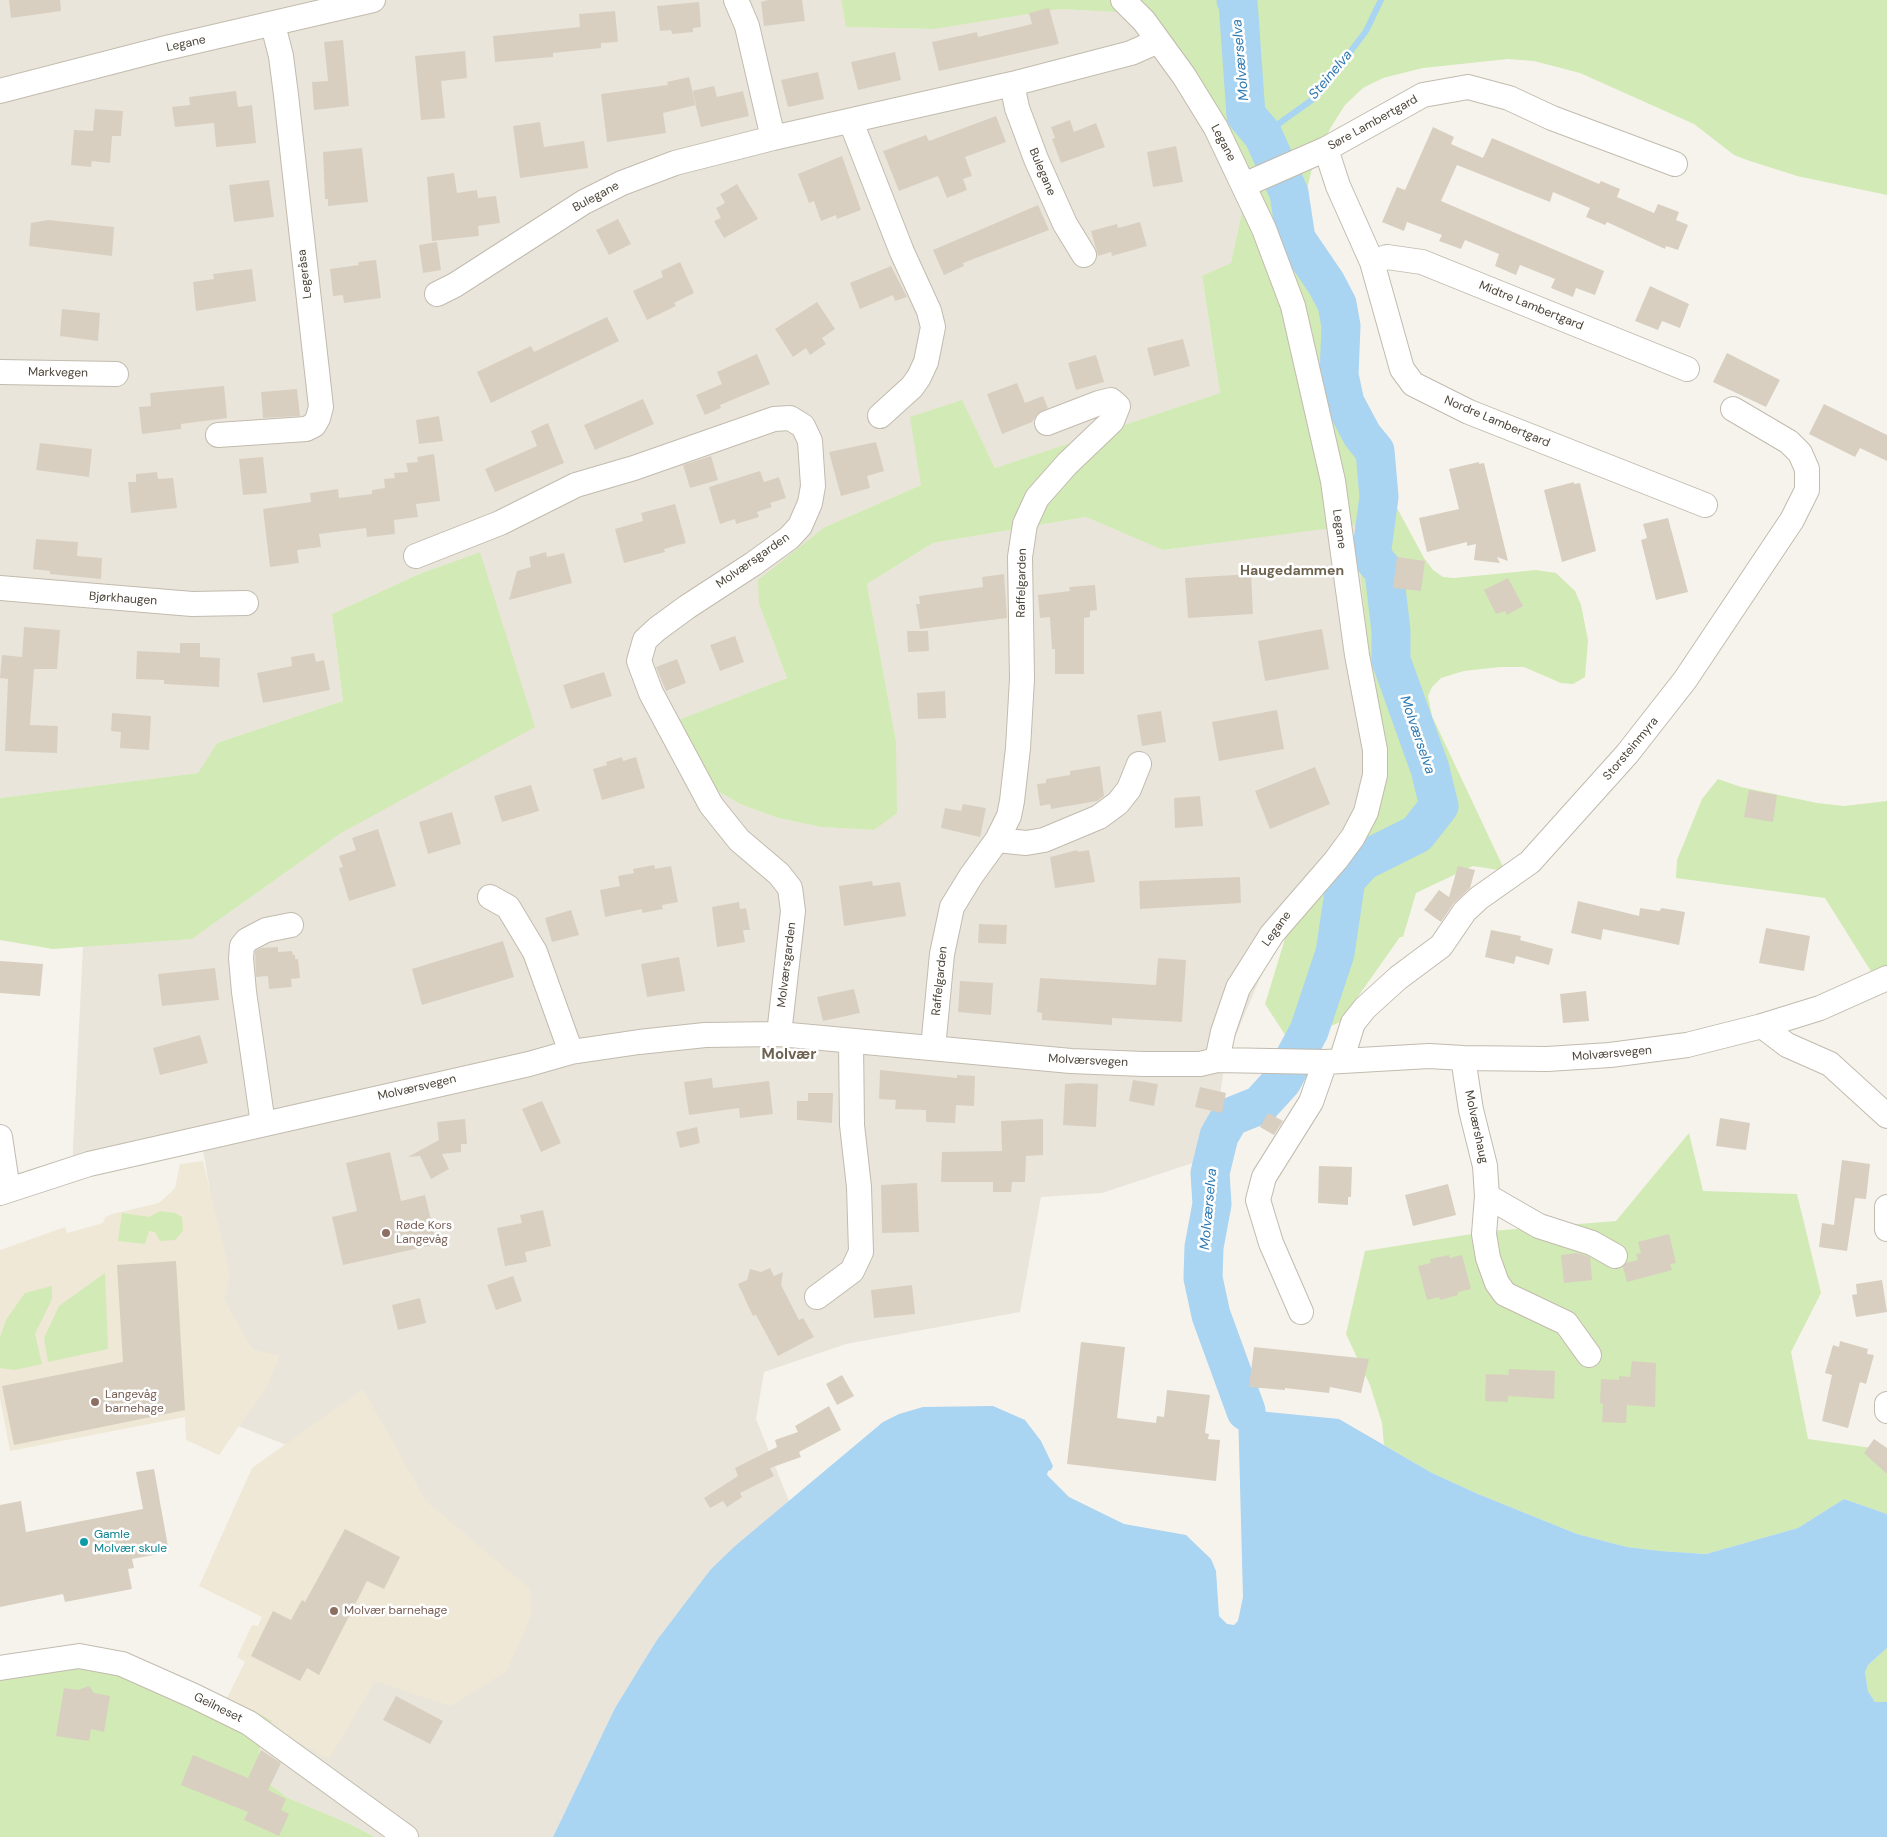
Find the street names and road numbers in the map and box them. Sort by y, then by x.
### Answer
street label: Legane [165,33,207,55]
street label: Søre Lambertgard [1326,92,1420,154]
street label: Legane [1207,122,1239,164]
street label: Bulegane [1026,146,1058,198]
street label: Bulegane [570,179,622,215]
street label: Legeråsa [295,248,315,300]
street label: Midtre Lambertgard [1477,278,1585,334]
street label: Markvegen [28,365,88,381]
street label: Nordre Lambertgard [1442,393,1552,451]
street label: Legane [1329,508,1349,550]
street label: Molværsgarden [714,530,792,592]
street label: Raffelgarden [1014,548,1030,618]
street label: Bjørkhaugen [88,589,158,609]
street label: Storsteinmyra [1600,714,1662,784]
street label: Legane [1259,909,1295,949]
street label: Molværsgarden [775,921,799,1009]
street label: Raffelgarden [929,946,951,1016]
street label: Molværsvegen [1572,1043,1652,1065]
street label: Molværsvegen [1048,1052,1128,1070]
street label: Molværsvegen [376,1072,458,1104]
street label: Molværshaug [1461,1089,1491,1165]
street label: Geilneset [191,1690,245,1726]

